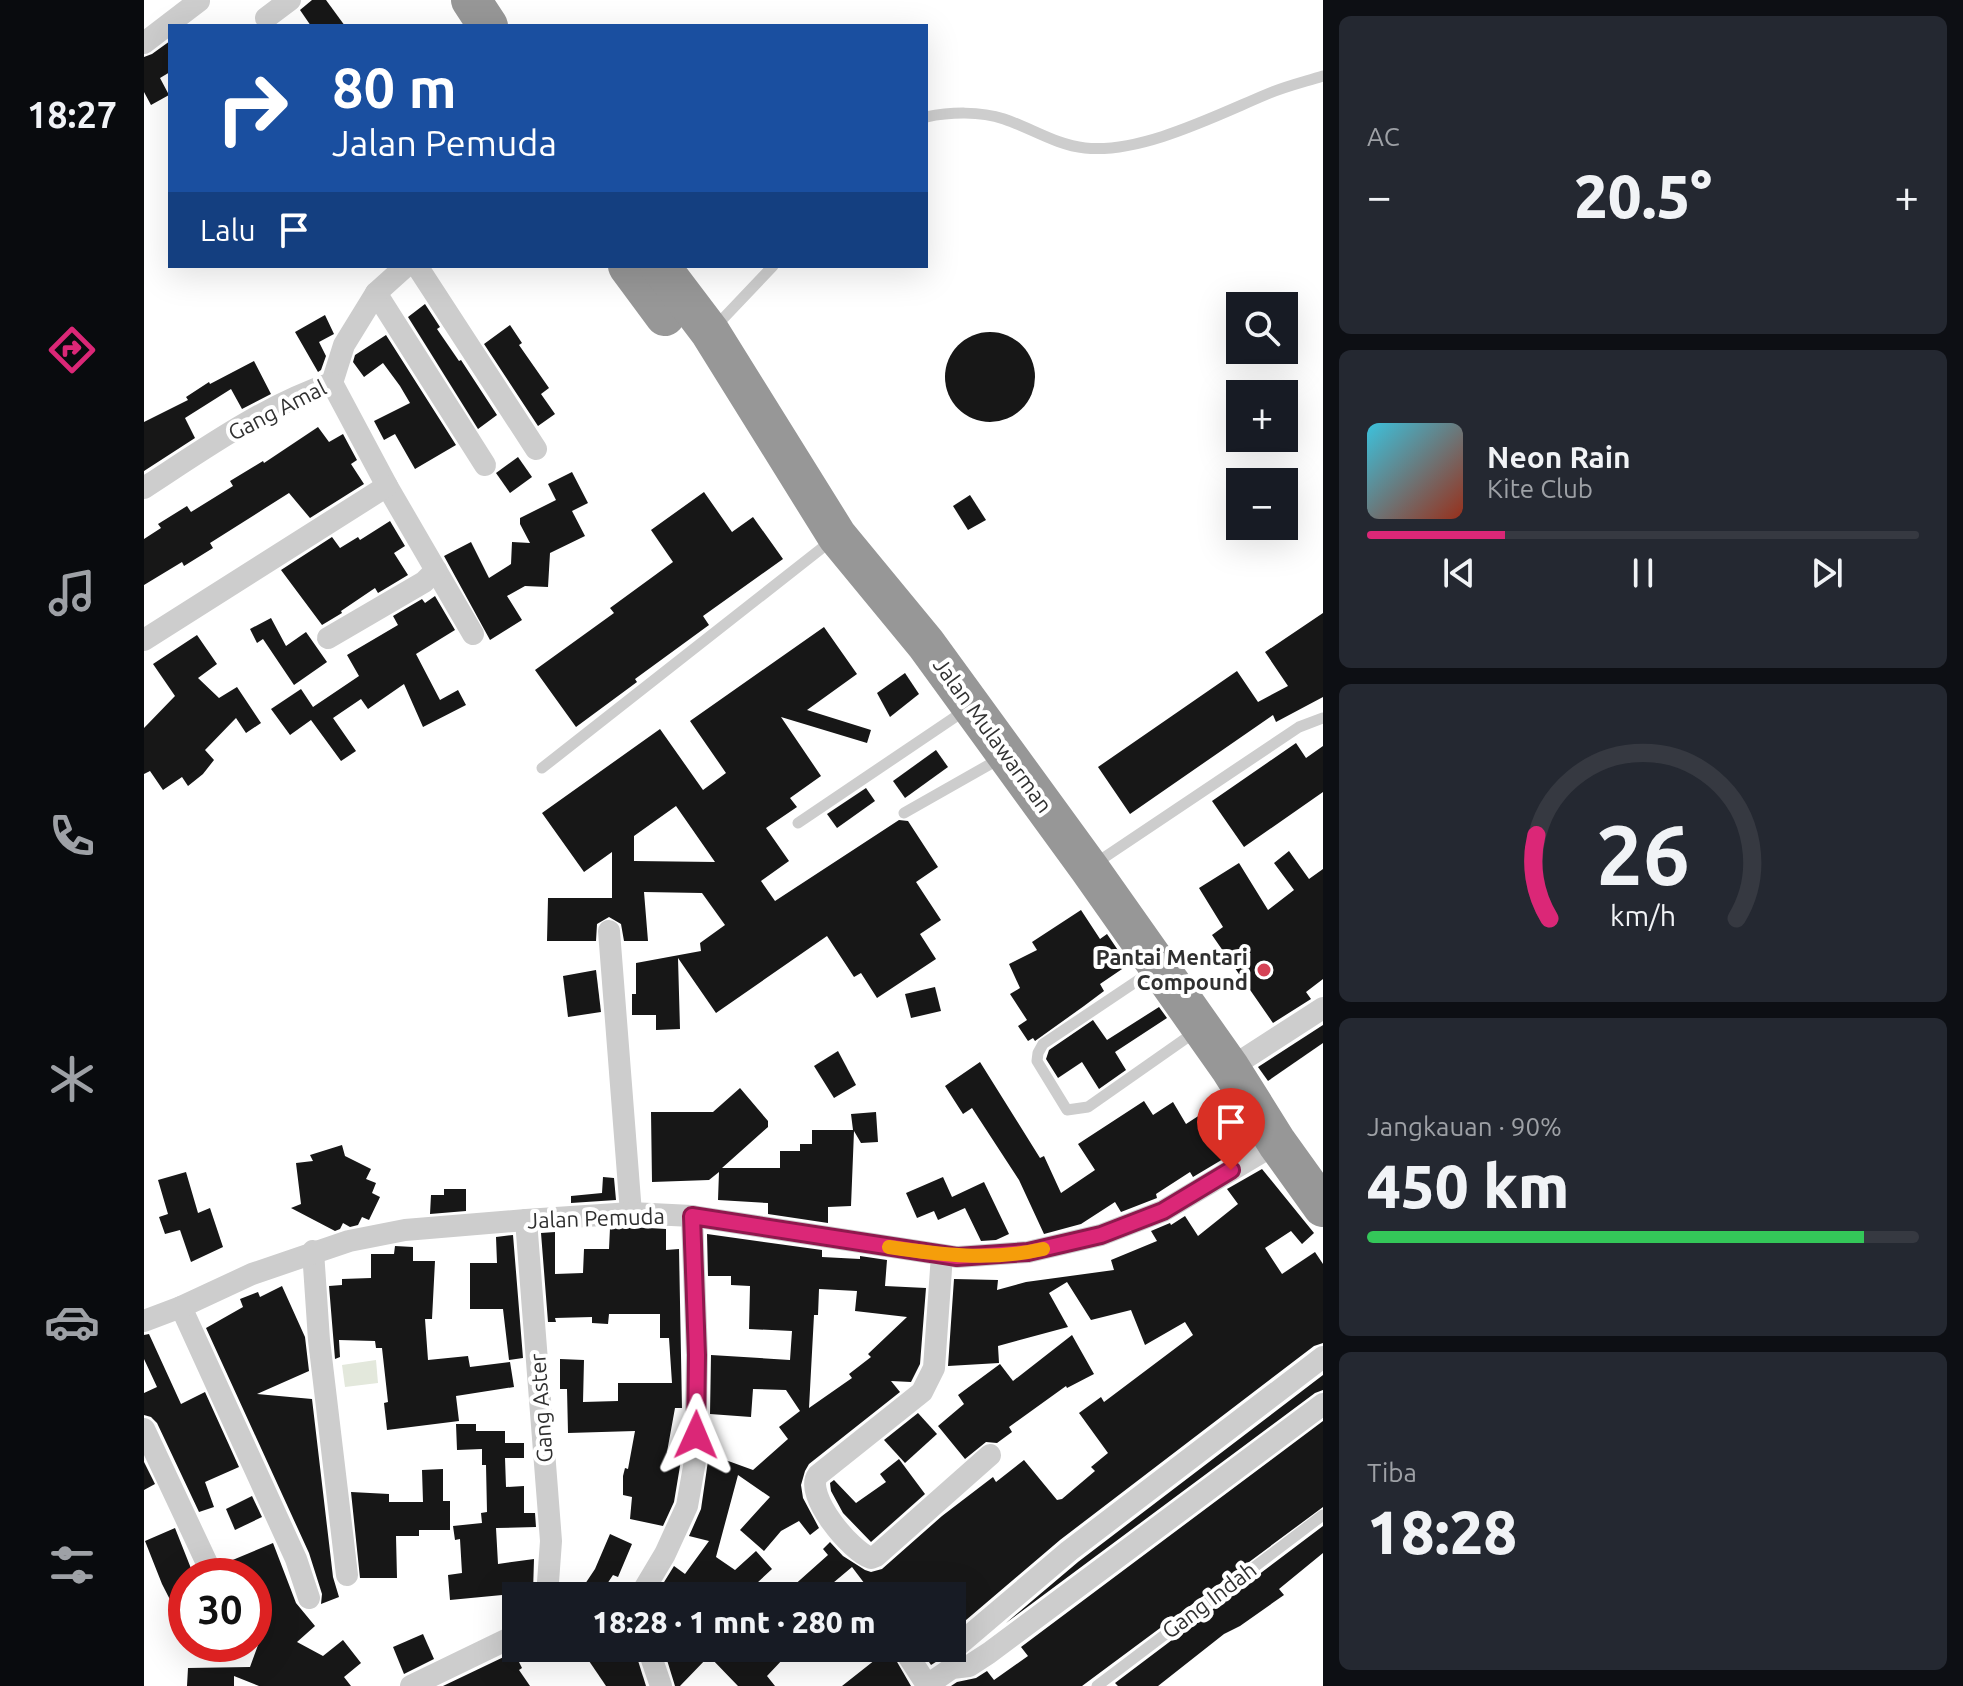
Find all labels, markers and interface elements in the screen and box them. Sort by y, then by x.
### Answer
icon: right [200,56,304,160]
text: 80 m [332,56,457,119]
text: 18:27 [27,94,117,135]
text: Jalan Pemuda [332,122,557,163]
text: AC [1367,122,1400,151]
text: 20.5° [1574,162,1712,229]
text: − [1367,171,1392,220]
text: + [1894,171,1919,220]
icon: arrive [272,208,316,252]
text: Lalu [200,213,256,247]
map controls [1226,292,1298,540]
button: search [1226,292,1298,364]
icon: directions [44,322,100,378]
street label: Gang Amal [224,374,330,445]
button: + [1226,380,1298,452]
text: Neon Rain [1487,440,1631,474]
button: − [1226,468,1298,540]
text: Kite Club [1487,474,1593,503]
icon: previous [1437,551,1481,595]
icon: pause [1621,551,1665,595]
icon: next [1805,551,1849,595]
icon: music [44,565,100,621]
street label: Jalan Mulawarman [929,652,1058,817]
text: 26 [1596,807,1690,901]
icon: phone [44,808,100,864]
text: km/h [1610,899,1676,931]
place label: Pantai Mentari Compound [1096,944,1248,994]
marker: Pantai Mentari Compound [1255,961,1273,979]
icon: climate [44,1051,100,1107]
pin [1197,1088,1265,1170]
icon: arrive [1209,1100,1253,1144]
text: Jangkauan · 90% [1367,1112,1562,1141]
text: 450 km [1367,1152,1569,1219]
street label: Jalan Pemuda [527,1203,665,1232]
icon: car [44,1294,100,1350]
street label: Gang Aster [524,1352,557,1463]
position arrow [654,1393,738,1477]
text: Tiba [1367,1458,1417,1487]
text: 18:28 [1367,1498,1517,1565]
icon: filters [44,1537,100,1593]
street label: Gang Indah [1157,1556,1261,1643]
speed limit sign: 30 [168,1558,272,1662]
text: 18:28 · 1 mnt · 280 m [592,1605,876,1639]

